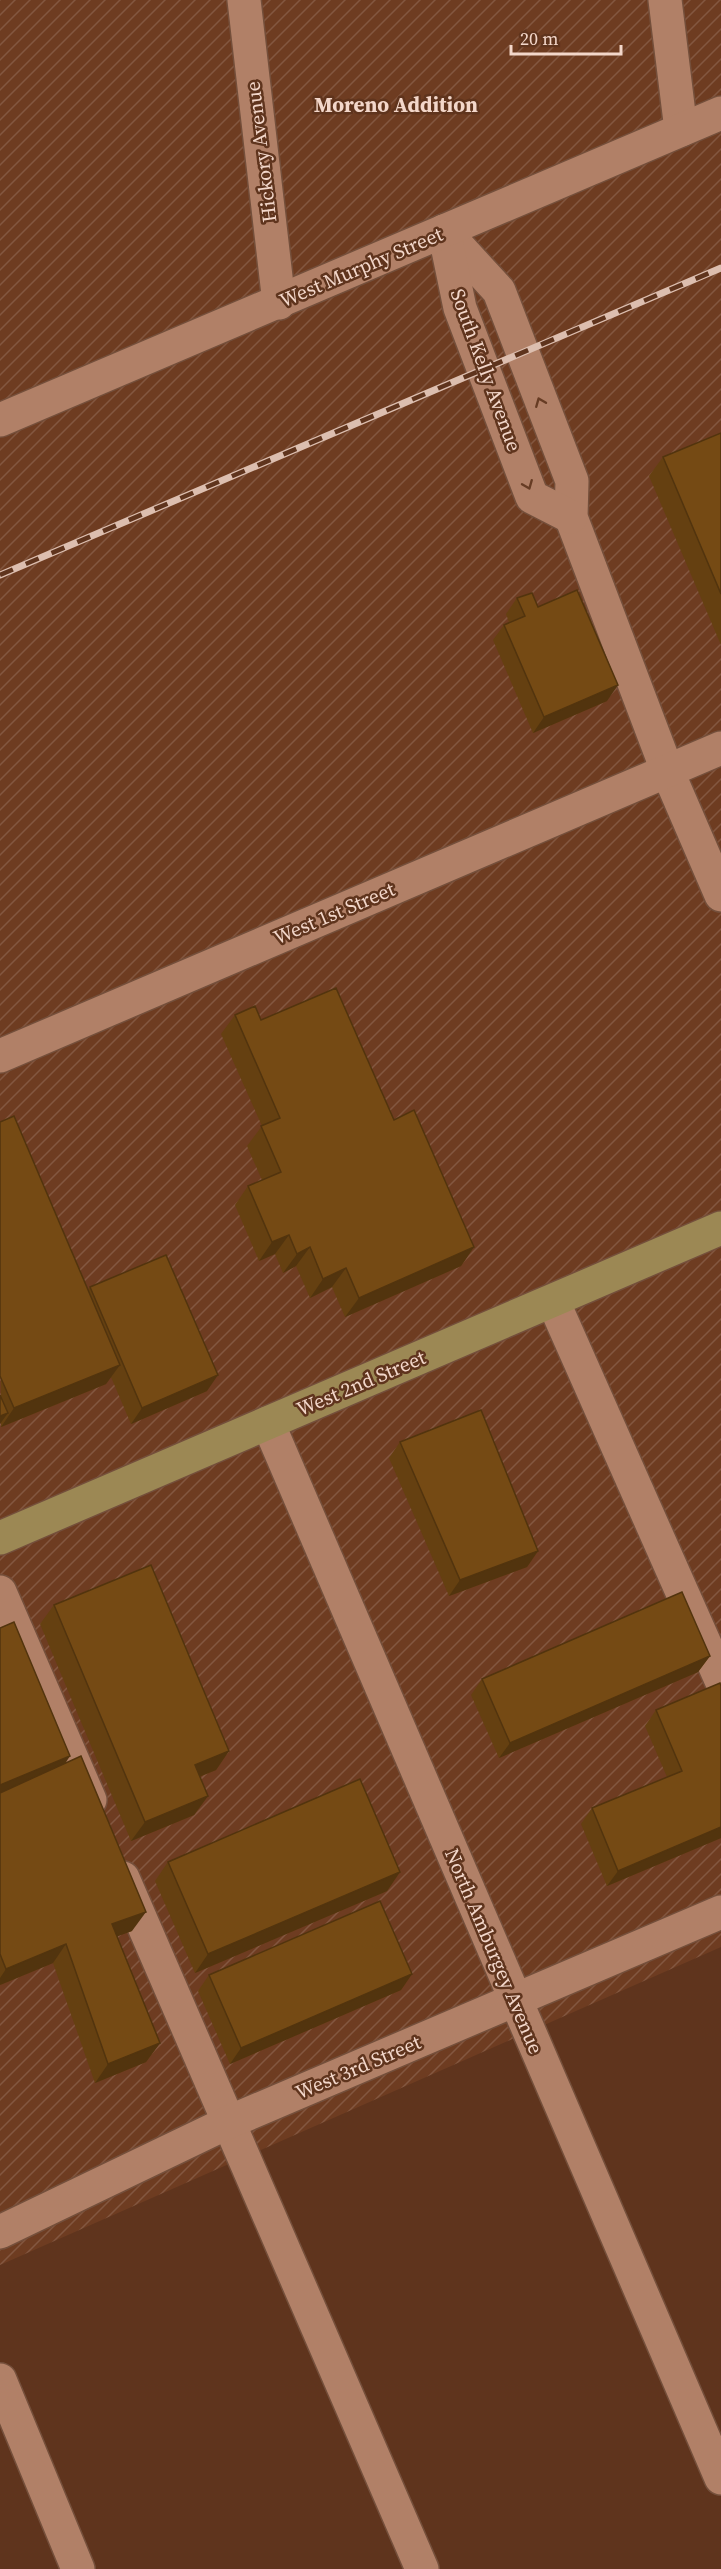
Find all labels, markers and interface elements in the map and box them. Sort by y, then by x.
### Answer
scale bar [511,18,620,56]
text: 20 m [520,26,558,51]
street label: Hickory Avenue [238,80,284,224]
district label: Moreno Addition [314,90,478,119]
street label: West Murphy Street [275,220,448,314]
street label: South Kelly Avenue [444,285,528,455]
one-way arrow [535,397,548,407]
one-way arrow [521,479,533,490]
street label: West 1st Street [269,875,399,951]
street label: West 2nd Street [292,1343,430,1423]
street label: North Amburgey Avenue [438,1844,550,2058]
street label: West 3rd Street [291,2028,426,2106]

